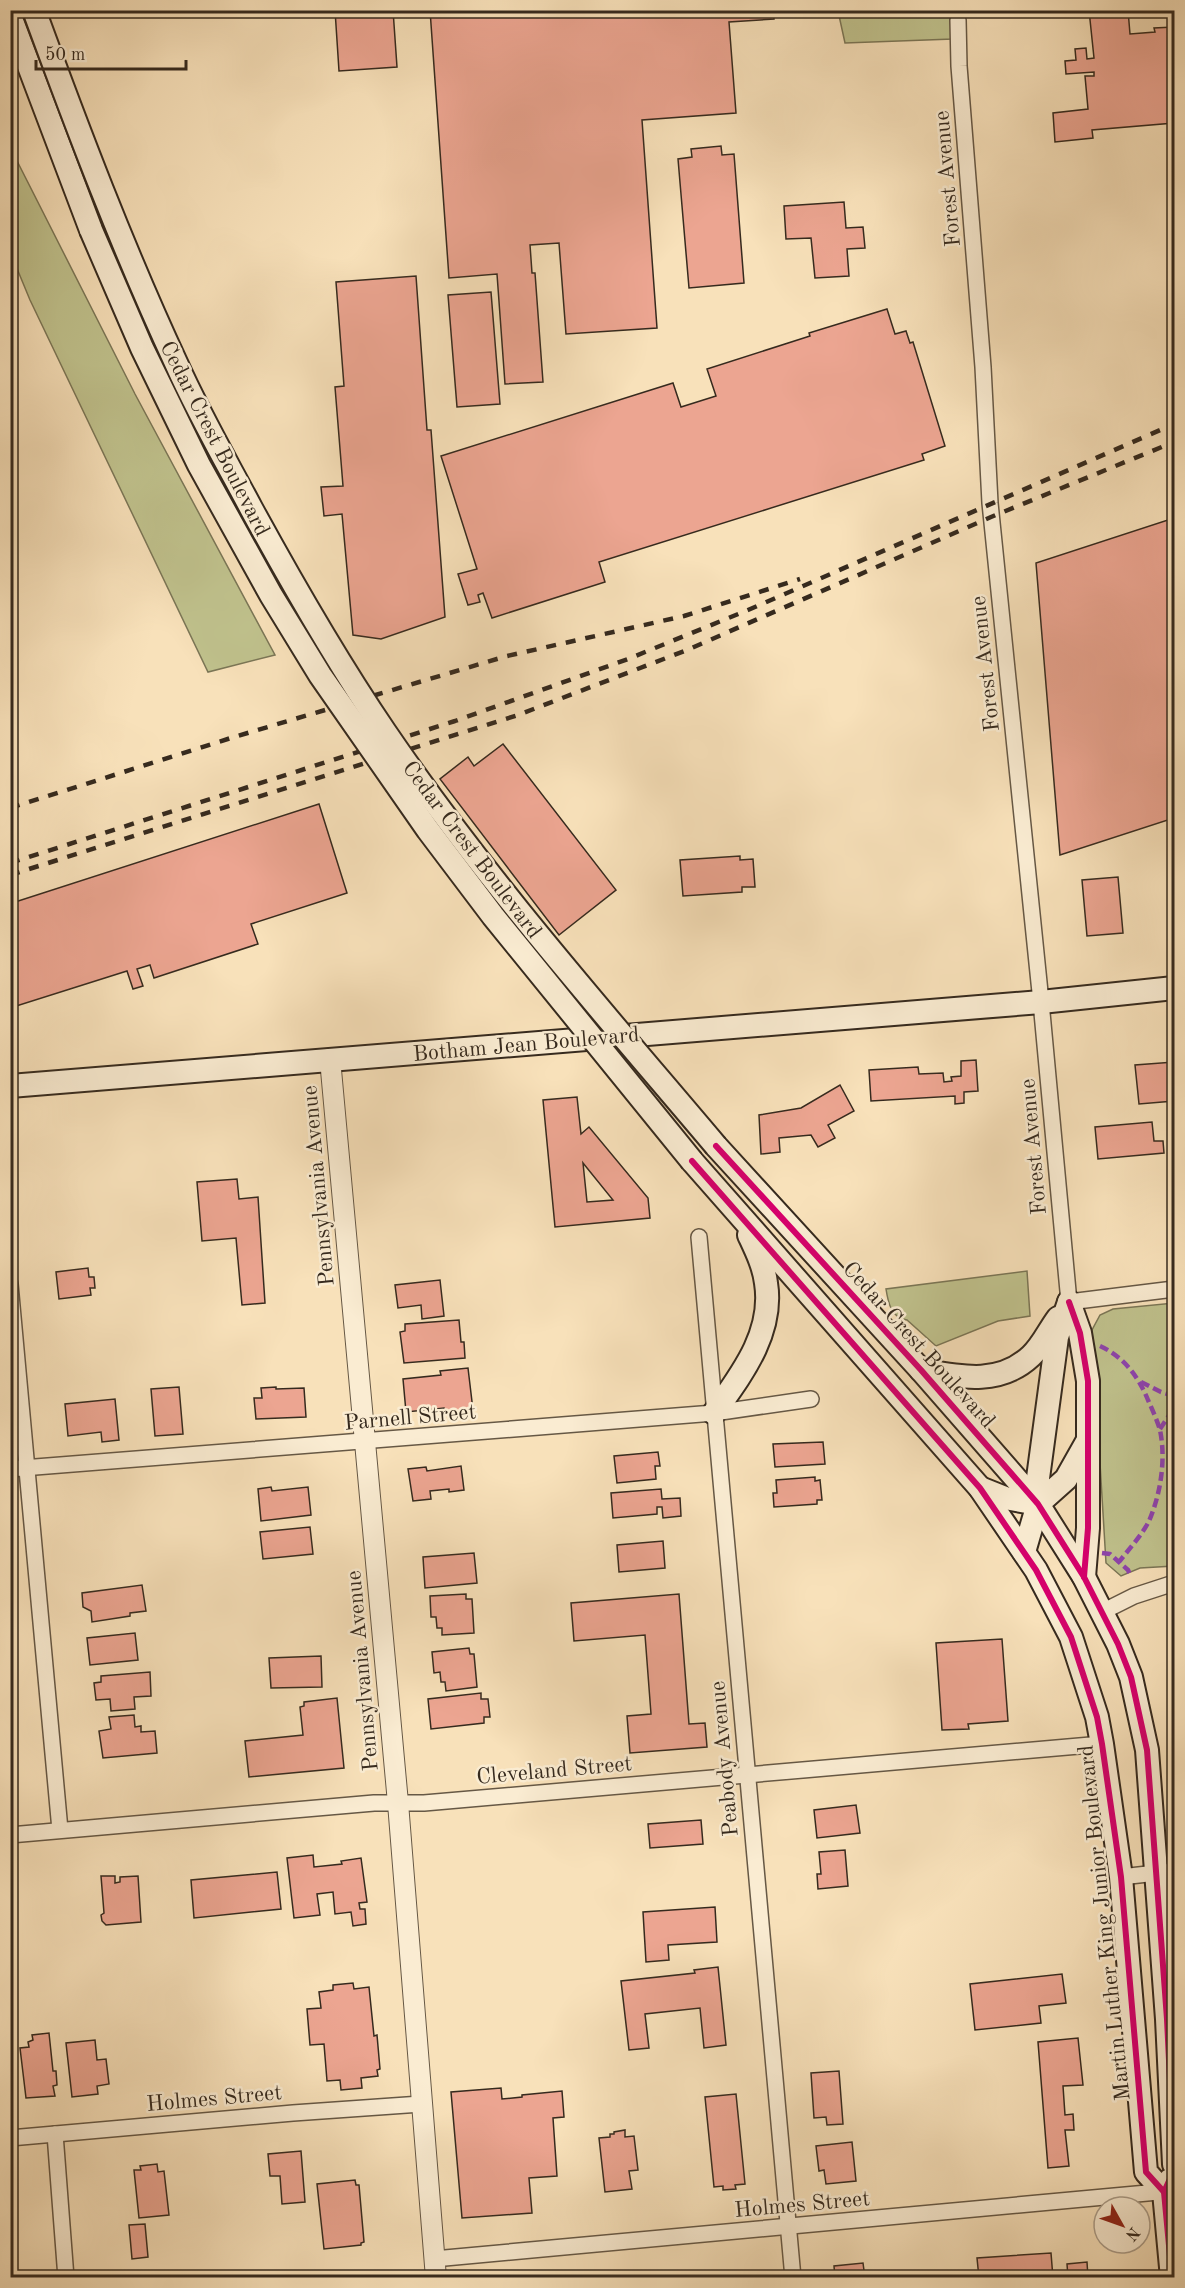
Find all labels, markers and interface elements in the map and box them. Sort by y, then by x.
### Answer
scale bar [36,33,186,71]
text: 50 m [45,46,85,64]
street label: Forest Avenue [931,110,965,248]
street label: Cedar Crest Boulevard [155,338,273,540]
street label: Forest Avenue [968,595,1004,733]
street label: Cedar Crest Boulevard [398,757,545,943]
street label: Botham Jean Boulevard [412,1024,640,1066]
street label: Forest Avenue [1017,1078,1051,1216]
street label: Pennsylvania Avenue [299,1085,339,1287]
street label: Cedar Crest Boulevard [838,1258,999,1433]
street label: Parnell Street [343,1401,477,1435]
street label: Pennsylvania Avenue [343,1570,383,1772]
street label: Peabody Avenue [707,1680,743,1838]
street label: Martin Luther King Junior Boulevard [1075,1744,1135,2102]
street label: Cleveland Street [475,1753,633,1789]
street label: Holmes Street [146,2082,283,2116]
street label: Holmes Street [734,2188,871,2222]
north arrow [1092,2195,1152,2255]
text: N [1121,2224,1142,2244]

